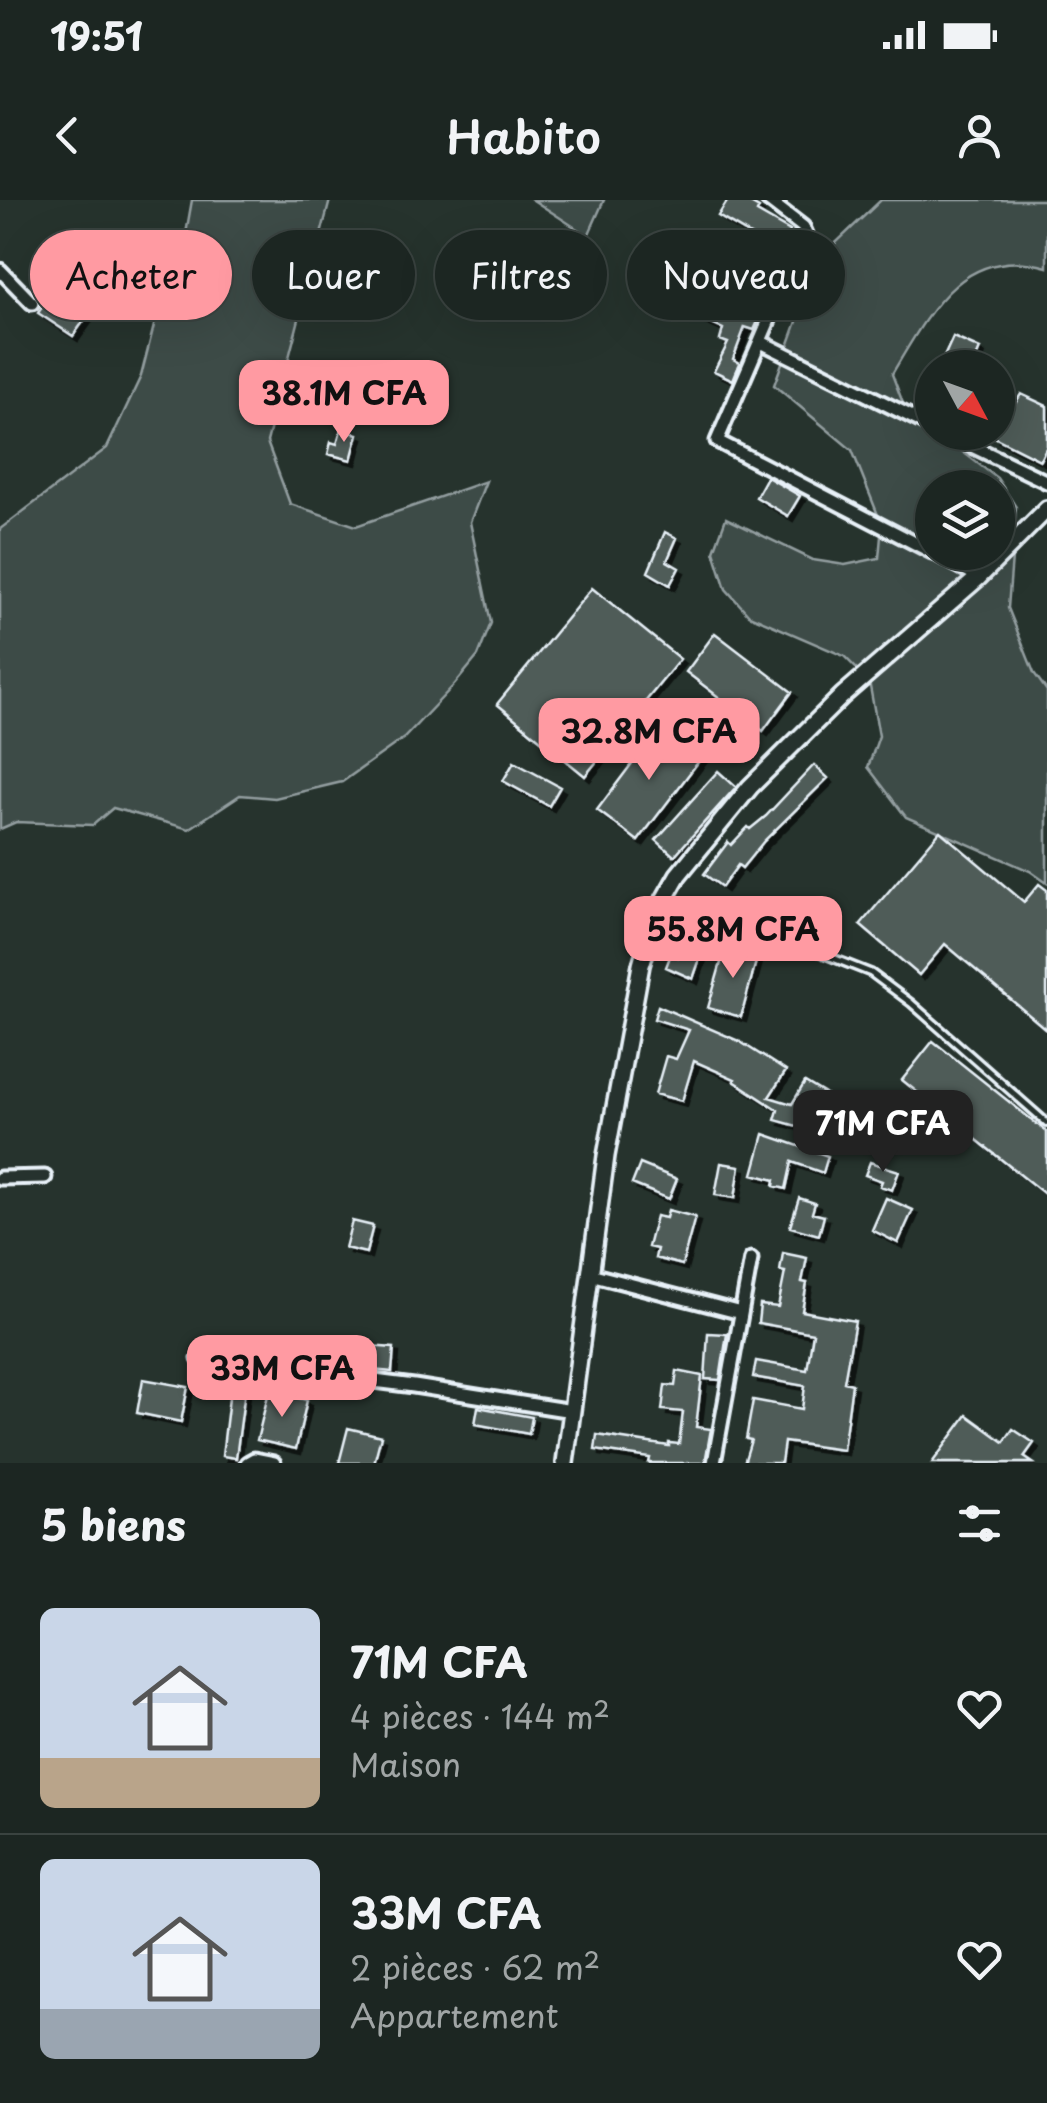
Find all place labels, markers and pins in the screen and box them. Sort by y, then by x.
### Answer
pin: 38.1M CFA [230,360,458,445]
pin: 32.8M CFA [535,698,763,783]
pin: 55.8M CFA [619,896,847,981]
pin: 71M CFA [791,1090,975,1175]
pin: 33M CFA [190,1335,374,1420]

